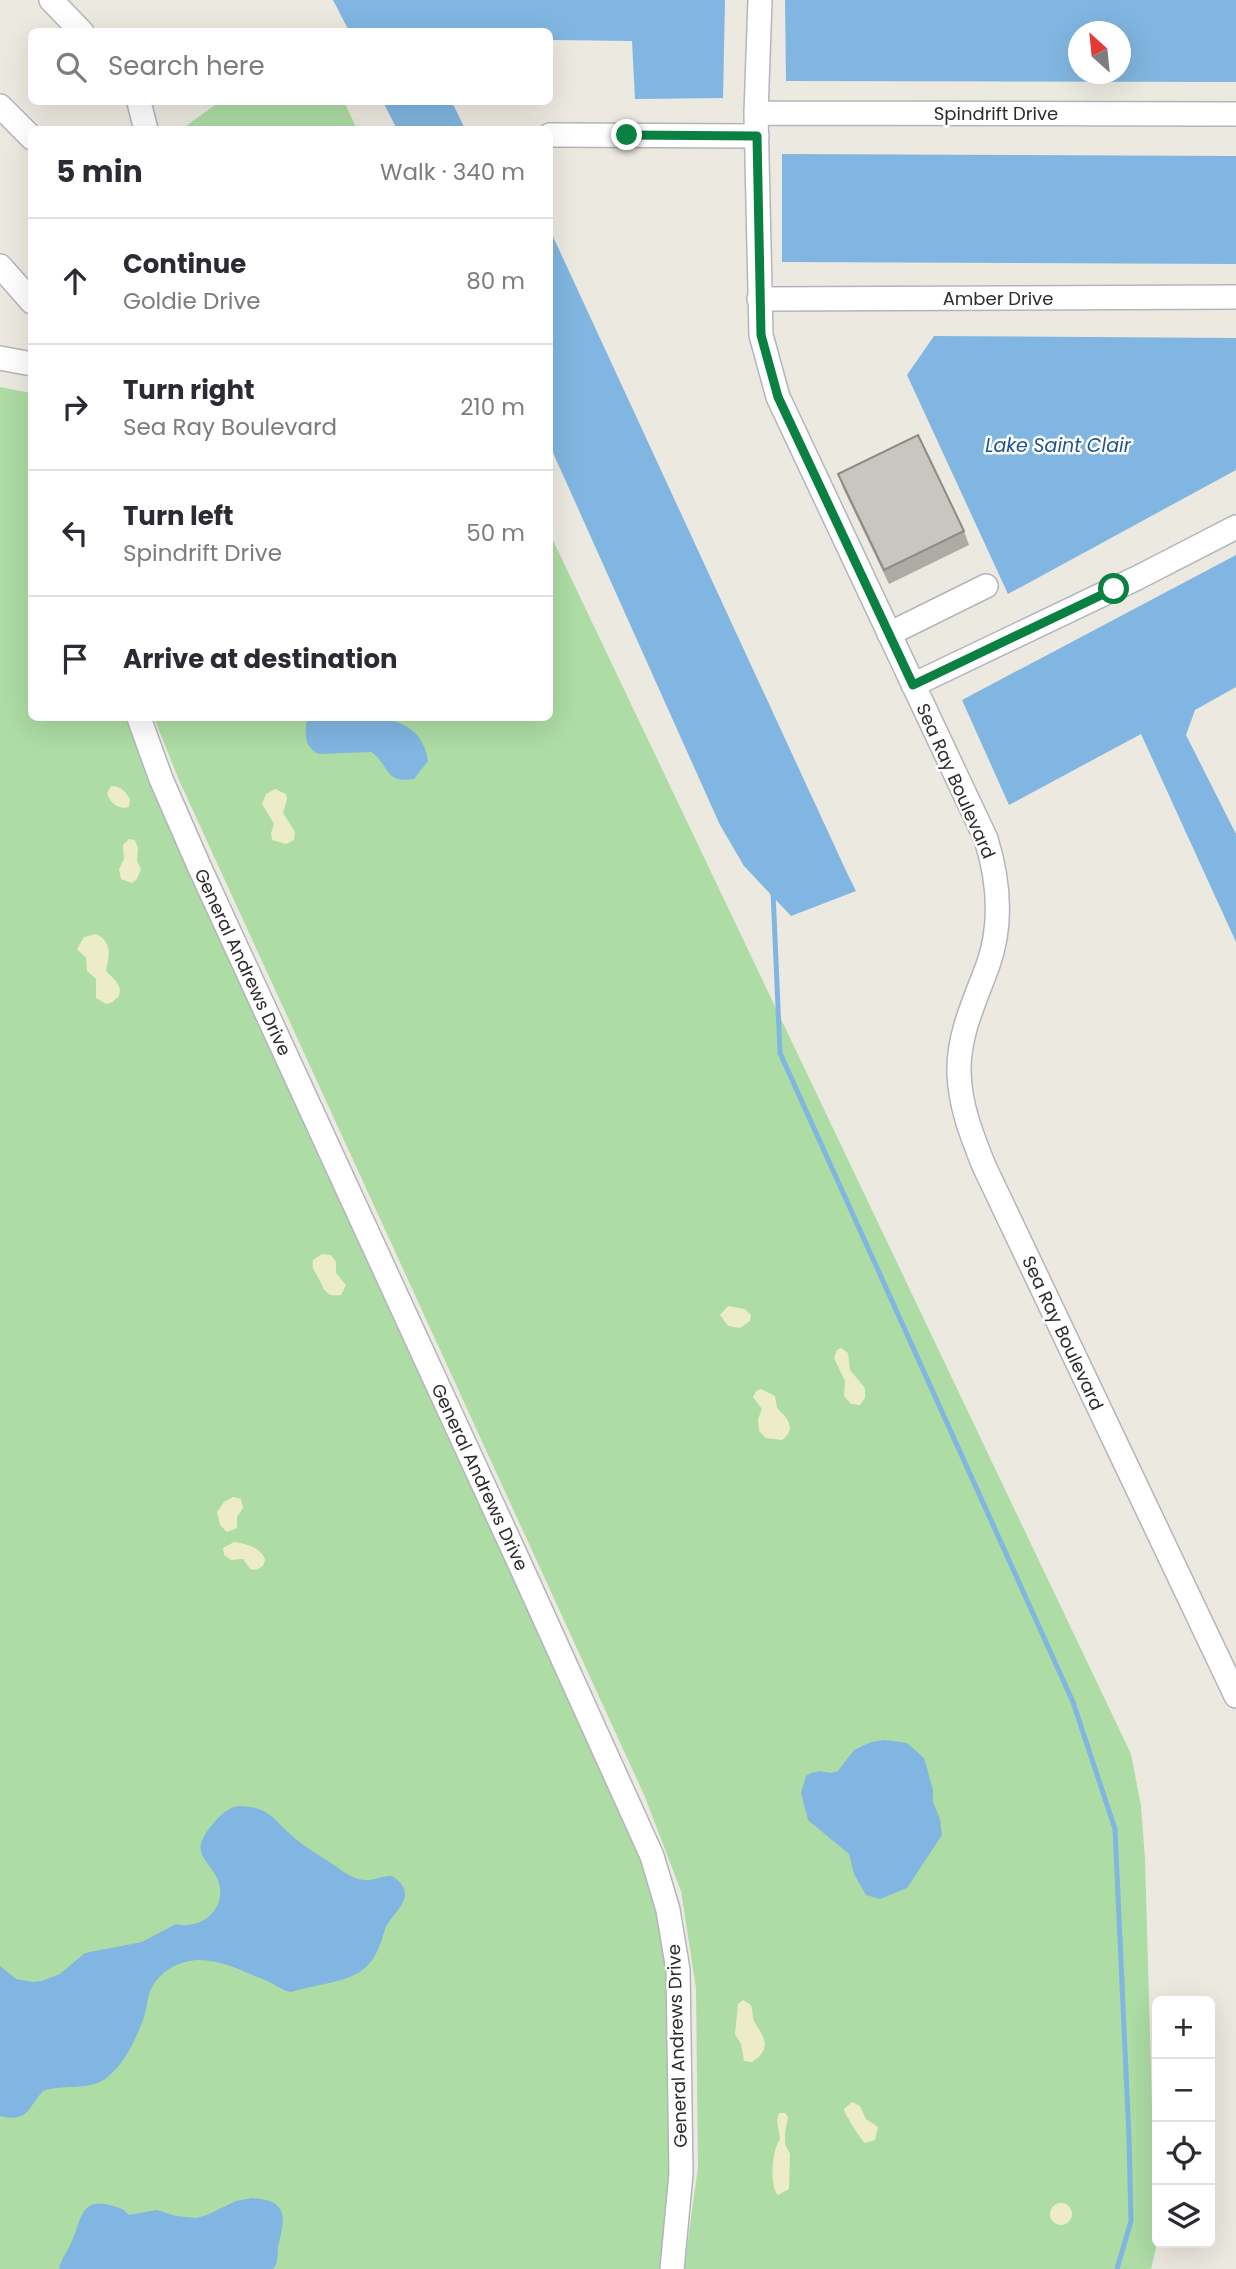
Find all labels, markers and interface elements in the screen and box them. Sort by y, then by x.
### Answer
north arrow [1068,21,1131,84]
search box [28,28,553,105]
icon: search [52,48,90,86]
text: Search here [108,48,265,84]
street label: Spindrift Drive [934,101,1058,126]
route end [611,119,642,150]
text: 5 min [56,150,143,193]
text: Walk · 340 m [380,156,525,188]
text: Continue [123,246,246,282]
icon: ahead [56,262,94,300]
text: 80 m [466,265,525,297]
text: Goldie Drive [123,285,261,317]
street label: Amber Drive [943,286,1053,311]
text: Turn right [123,372,255,408]
icon: right [56,388,94,426]
text: 210 m [460,391,525,423]
text: Sea Ray Boulevard [123,411,337,443]
water label: Lake Saint Clair [985,432,1132,459]
text: Turn left [123,498,234,534]
icon: left [56,514,94,552]
text: 50 m [466,517,525,549]
text: Spindrift Drive [123,537,282,569]
route start [1098,573,1129,604]
icon: arrive [56,640,94,678]
text: Arrive at destination [123,641,398,677]
street label: Sea Ray Boulevard [911,699,1001,863]
street label: General Andrews Drive [189,864,297,1060]
street label: Sea Ray Boulevard [1016,1252,1110,1414]
street label: General Andrews Drive [426,1379,534,1575]
street label: General Andrews Drive [661,1944,693,2148]
map controls [1152,1996,1215,2248]
button: + [1152,1996,1215,2059]
button: − [1152,2059,1215,2122]
button: locate [1152,2122,1215,2185]
button: layers [1152,2185,1215,2248]

